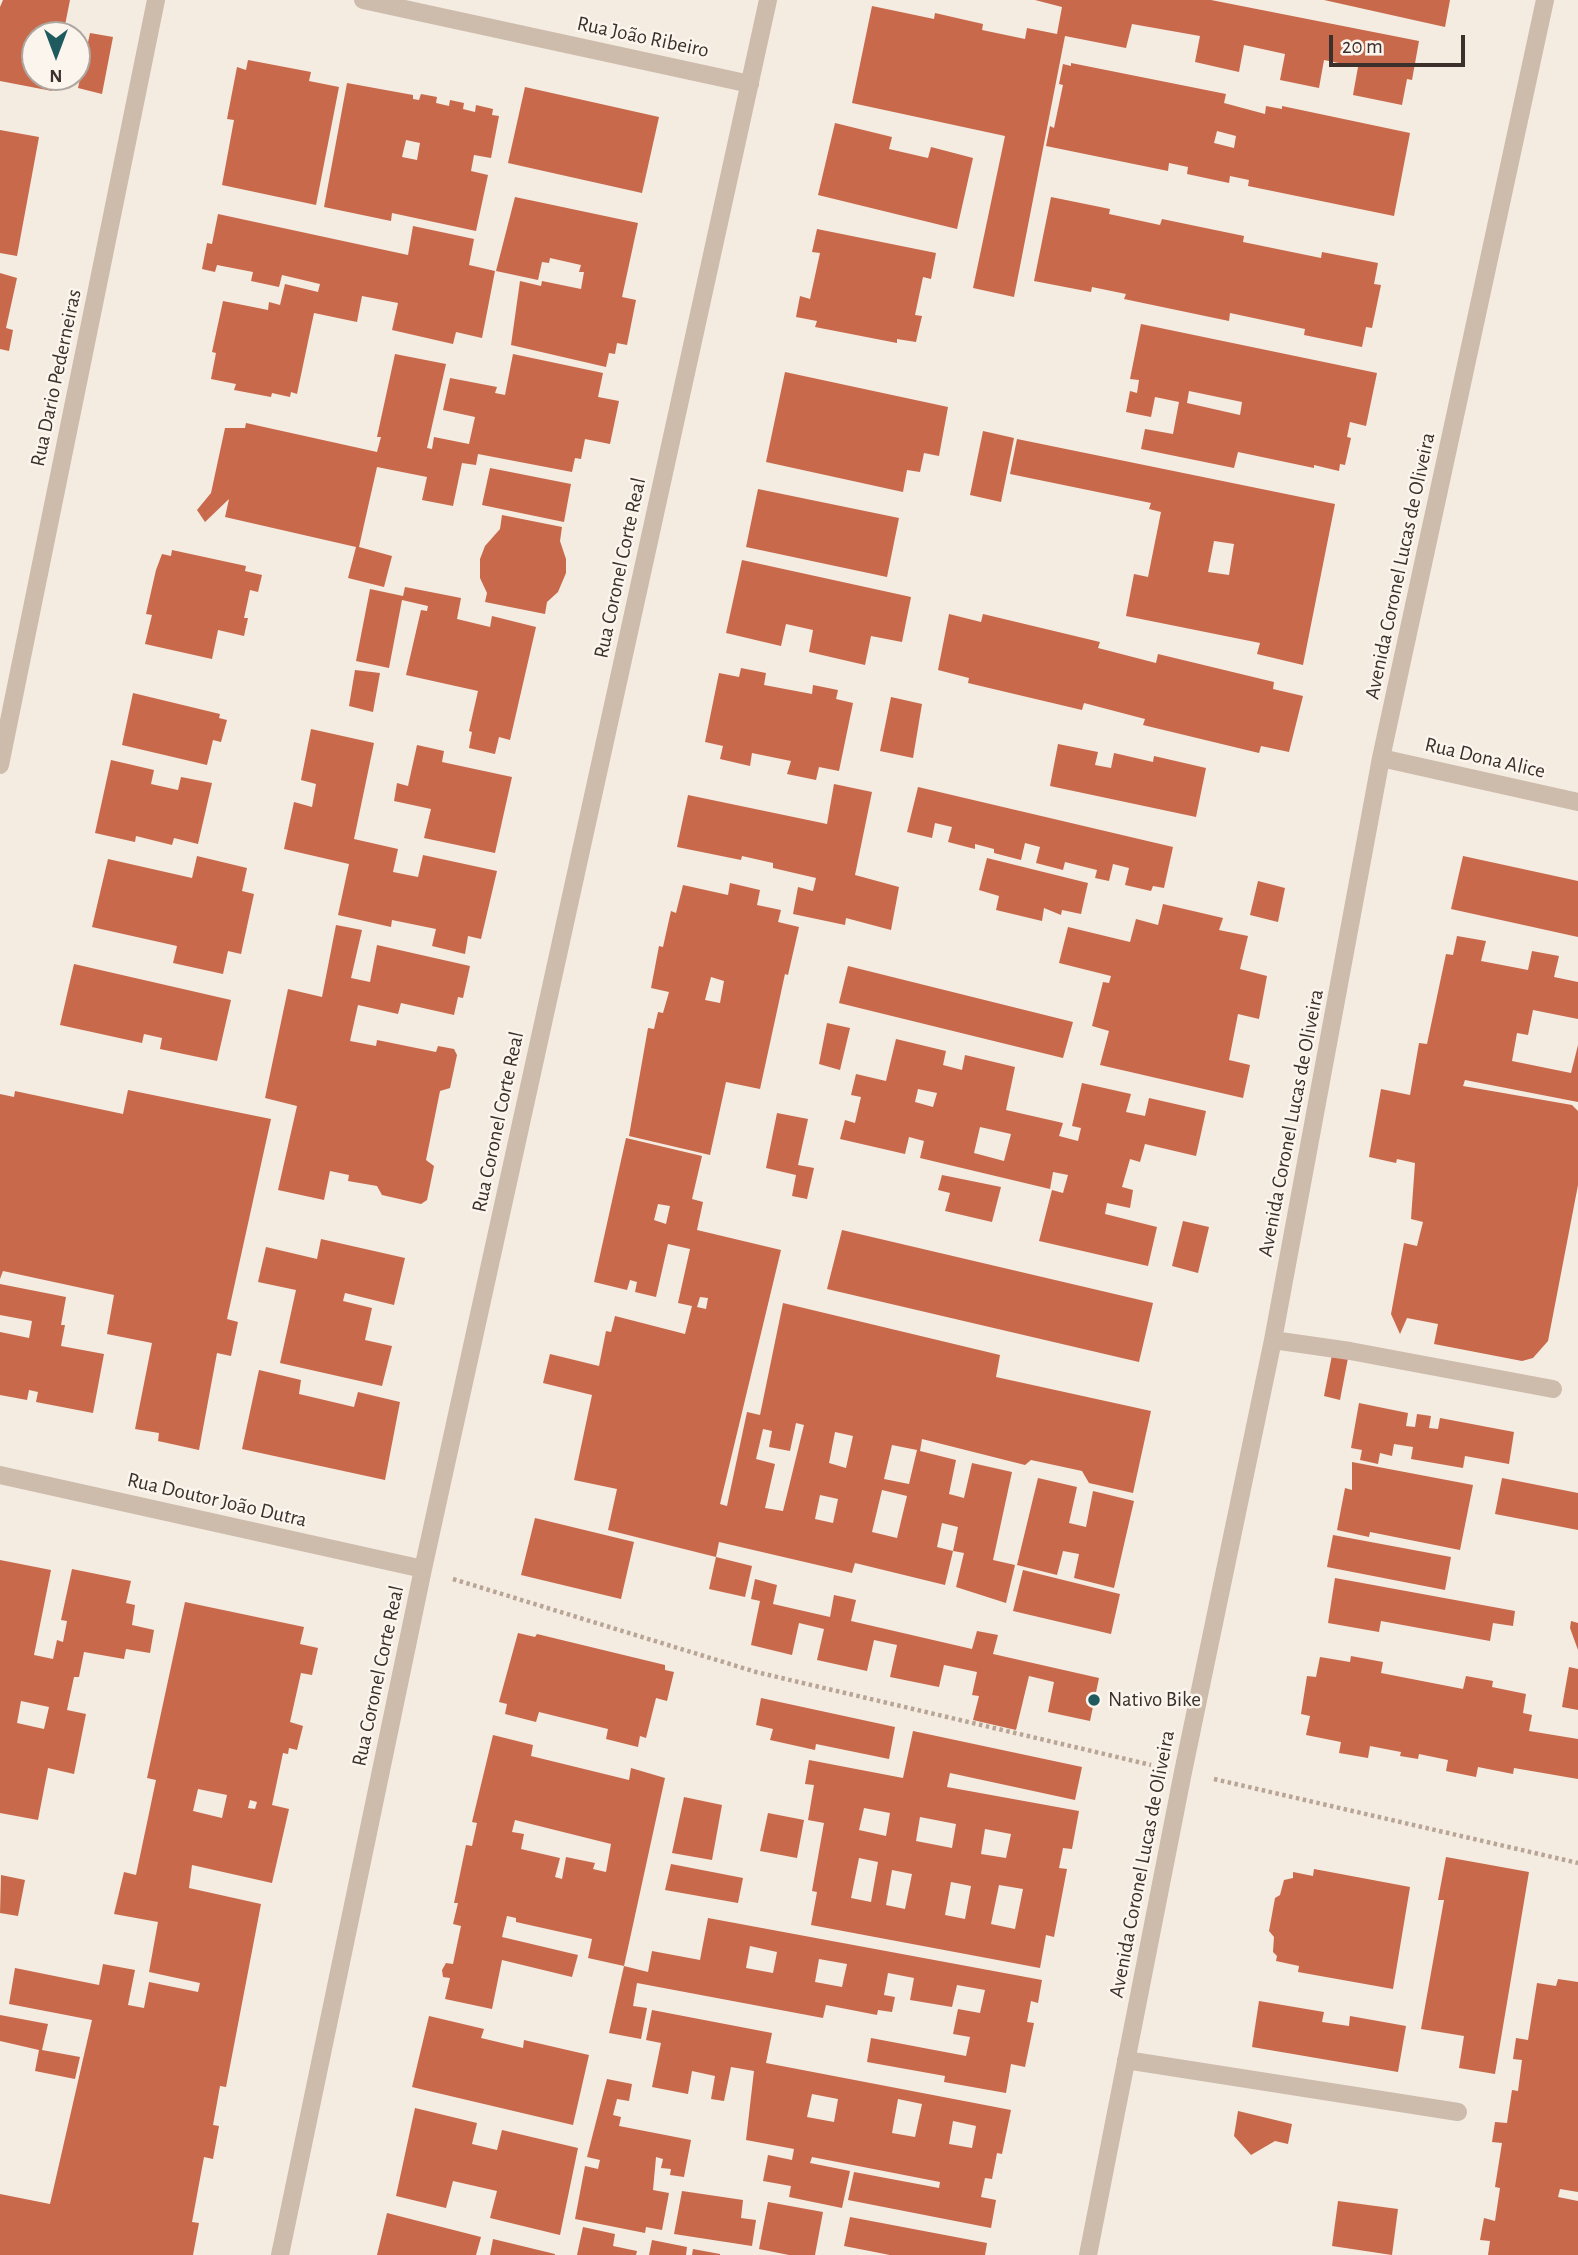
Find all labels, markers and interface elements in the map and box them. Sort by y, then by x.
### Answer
street label: Rua João Ribeiro [575,11,711,63]
north arrow [21,21,91,91]
scale bar [1333,21,1470,65]
text: 20 m [1342,36,1383,57]
text: N [49,66,63,85]
street label: Rua Dario Pederneiras [25,287,87,469]
street label: Avenida Coronel Lucas de Oliveira [1359,430,1441,702]
street label: Rua Coronel Corte Real [589,475,651,661]
street label: Rua Dona Alice [1422,732,1548,784]
street label: Avenida Coronel Lucas de Oliveira [1253,987,1329,1259]
street label: Rua Coronel Corte Real [467,1029,529,1215]
street label: Rua Doutor João Dutra [125,1467,309,1533]
street label: Rua Coronel Corte Real [347,1583,409,1769]
place label: Nativo Bike [1108,1687,1201,1713]
marker: Nativo Bike [1086,1692,1102,1708]
street label: Avenida Coronel Lucas de Oliveira [1104,1728,1180,2000]

